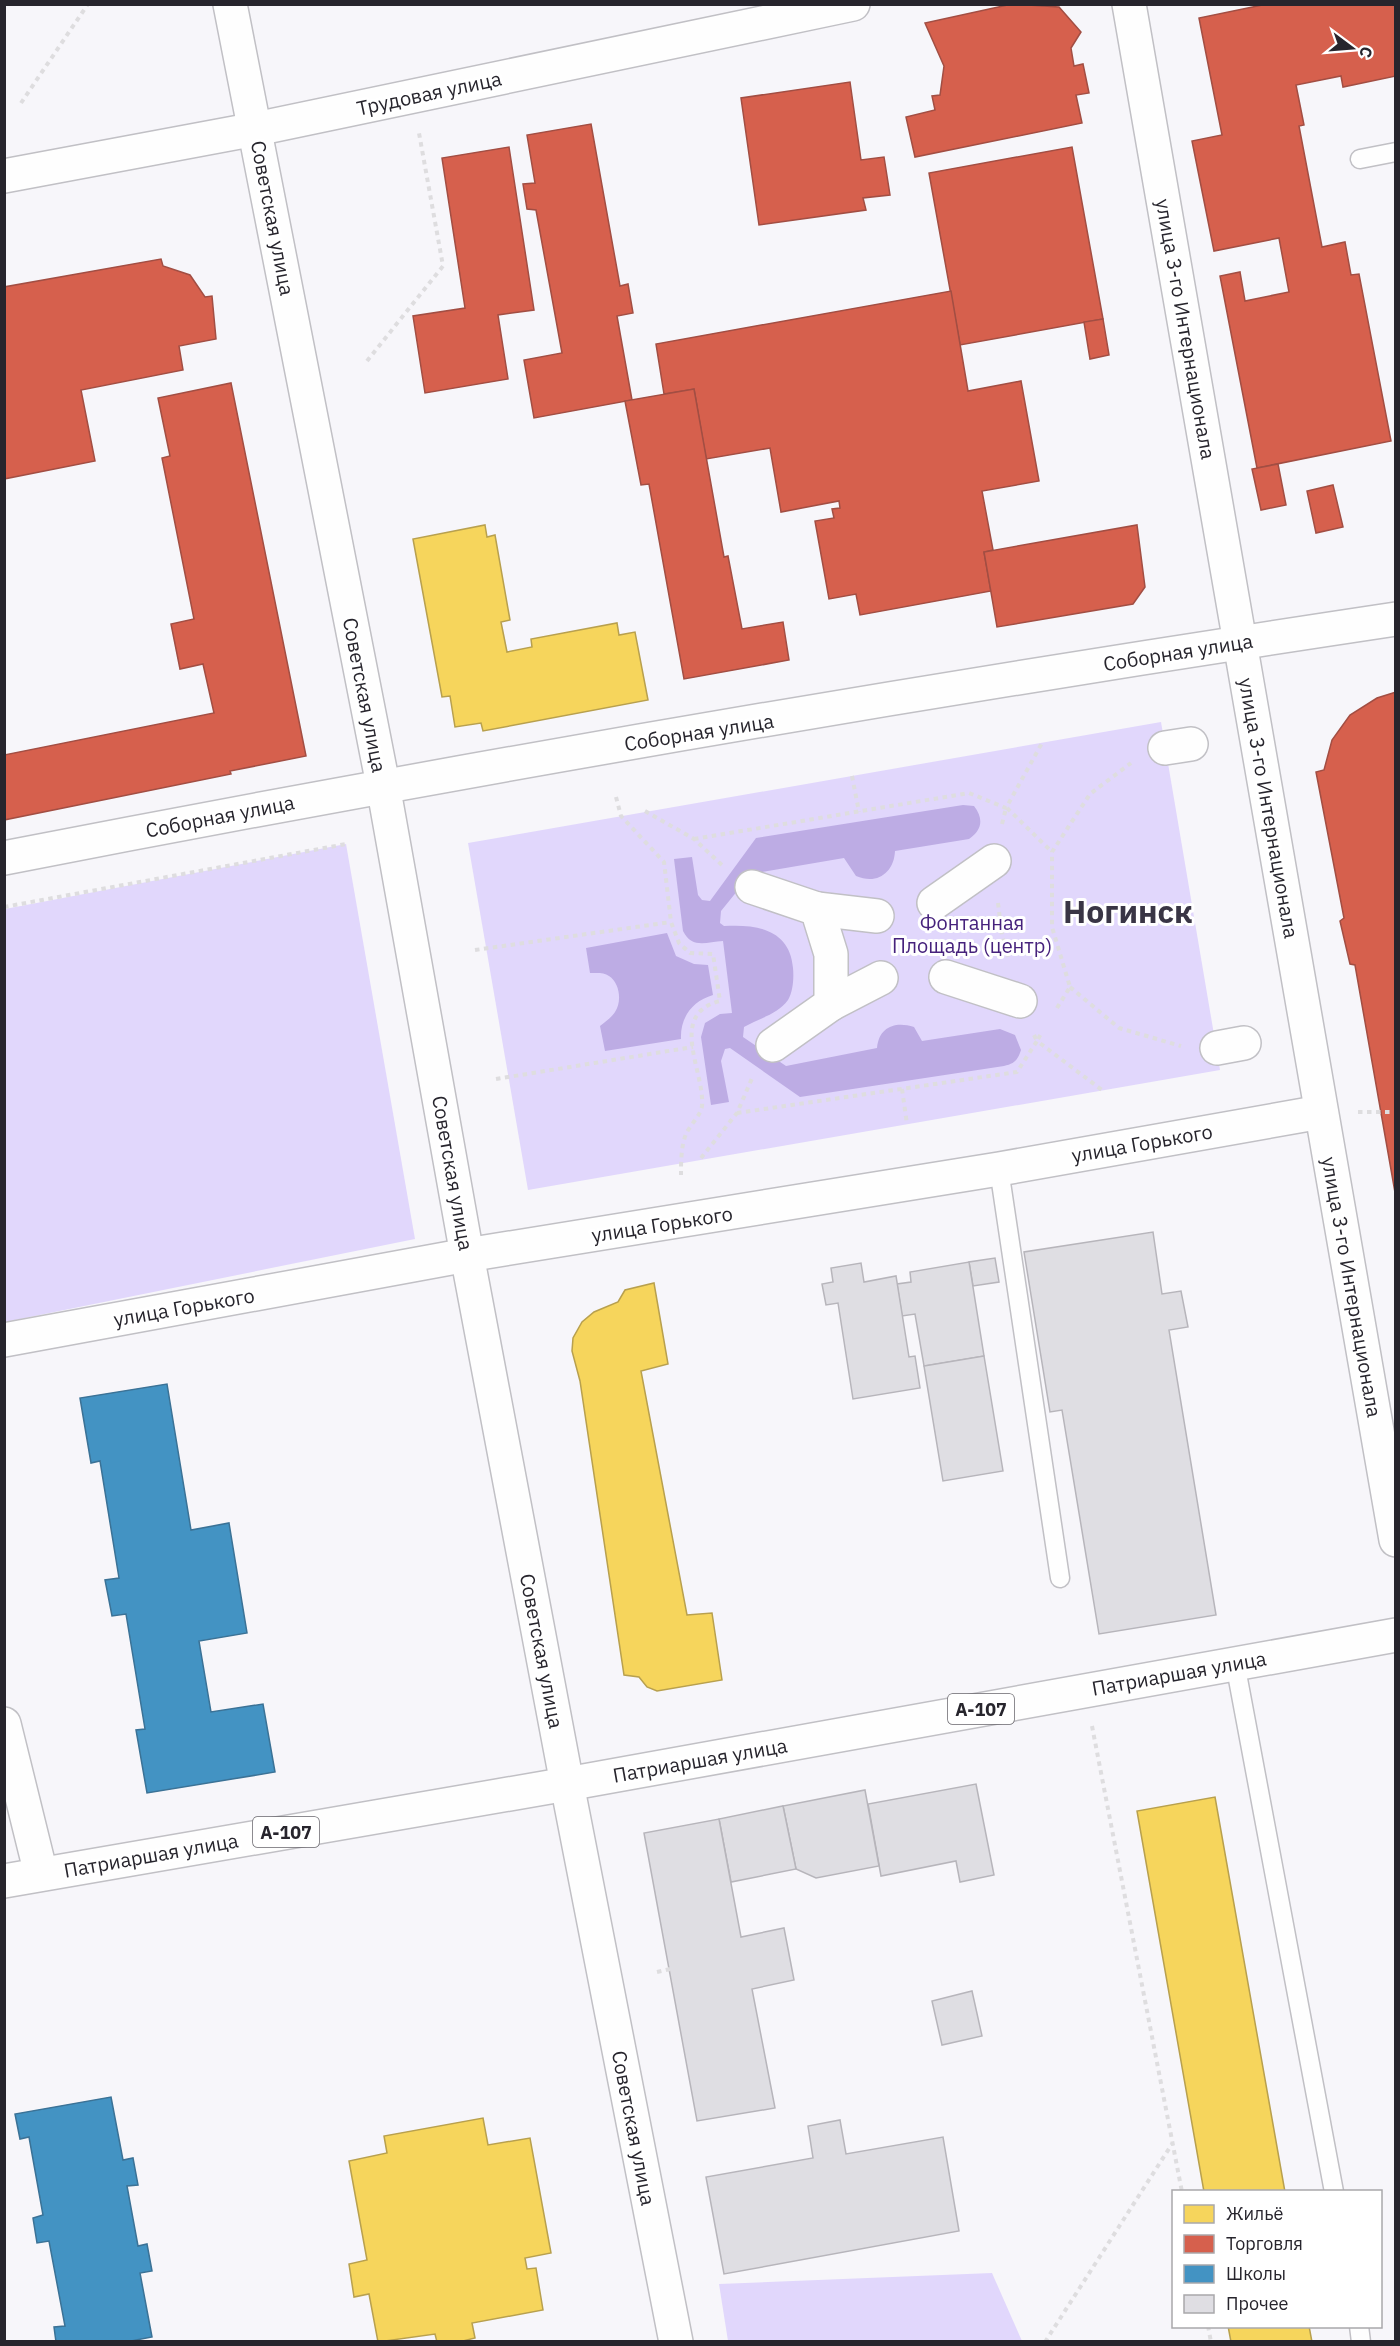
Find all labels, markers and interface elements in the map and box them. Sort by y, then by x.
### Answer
north arrow [1322,18,1382,78]
text: С [1355,44,1377,60]
street label: Трудовая улица [354,64,504,122]
street label: Советская улица [245,138,301,298]
street label: улица 3-го Интернационала [1150,197,1222,462]
street label: Советская улица [337,615,393,775]
street label: Соборная улица [1101,627,1255,677]
street label: улица 3-го Интернационала [1233,676,1305,941]
street label: Соборная улица [622,707,776,757]
street label: Соборная улица [143,788,297,844]
district label: Ногинск [1063,890,1193,932]
park label: Фонтанная Площадь (центр) [892,909,1052,959]
street label: Советская улица [426,1093,480,1253]
street label: улица Горького [1069,1117,1215,1169]
street label: улица 3-го Интернационала [1316,1155,1388,1420]
street label: улица Горького [589,1200,735,1248]
street label: улица Горького [111,1281,257,1333]
street label: Советская улица [514,1571,570,1731]
street label: Патриаршая улица [1090,1644,1269,1702]
road number: А-107 [948,1694,1014,1724]
street label: Патриаршая улица [611,1731,790,1789]
road number: А-107 [253,1817,319,1847]
street label: Патриаршая улица [62,1826,241,1884]
street label: Советская улица [606,2048,662,2208]
legend [1172,2190,1382,2328]
text: Жильё [1226,2202,1284,2225]
text: Торговля [1226,2232,1303,2255]
text: Школы [1226,2262,1286,2285]
text: Прочее [1226,2292,1289,2315]

